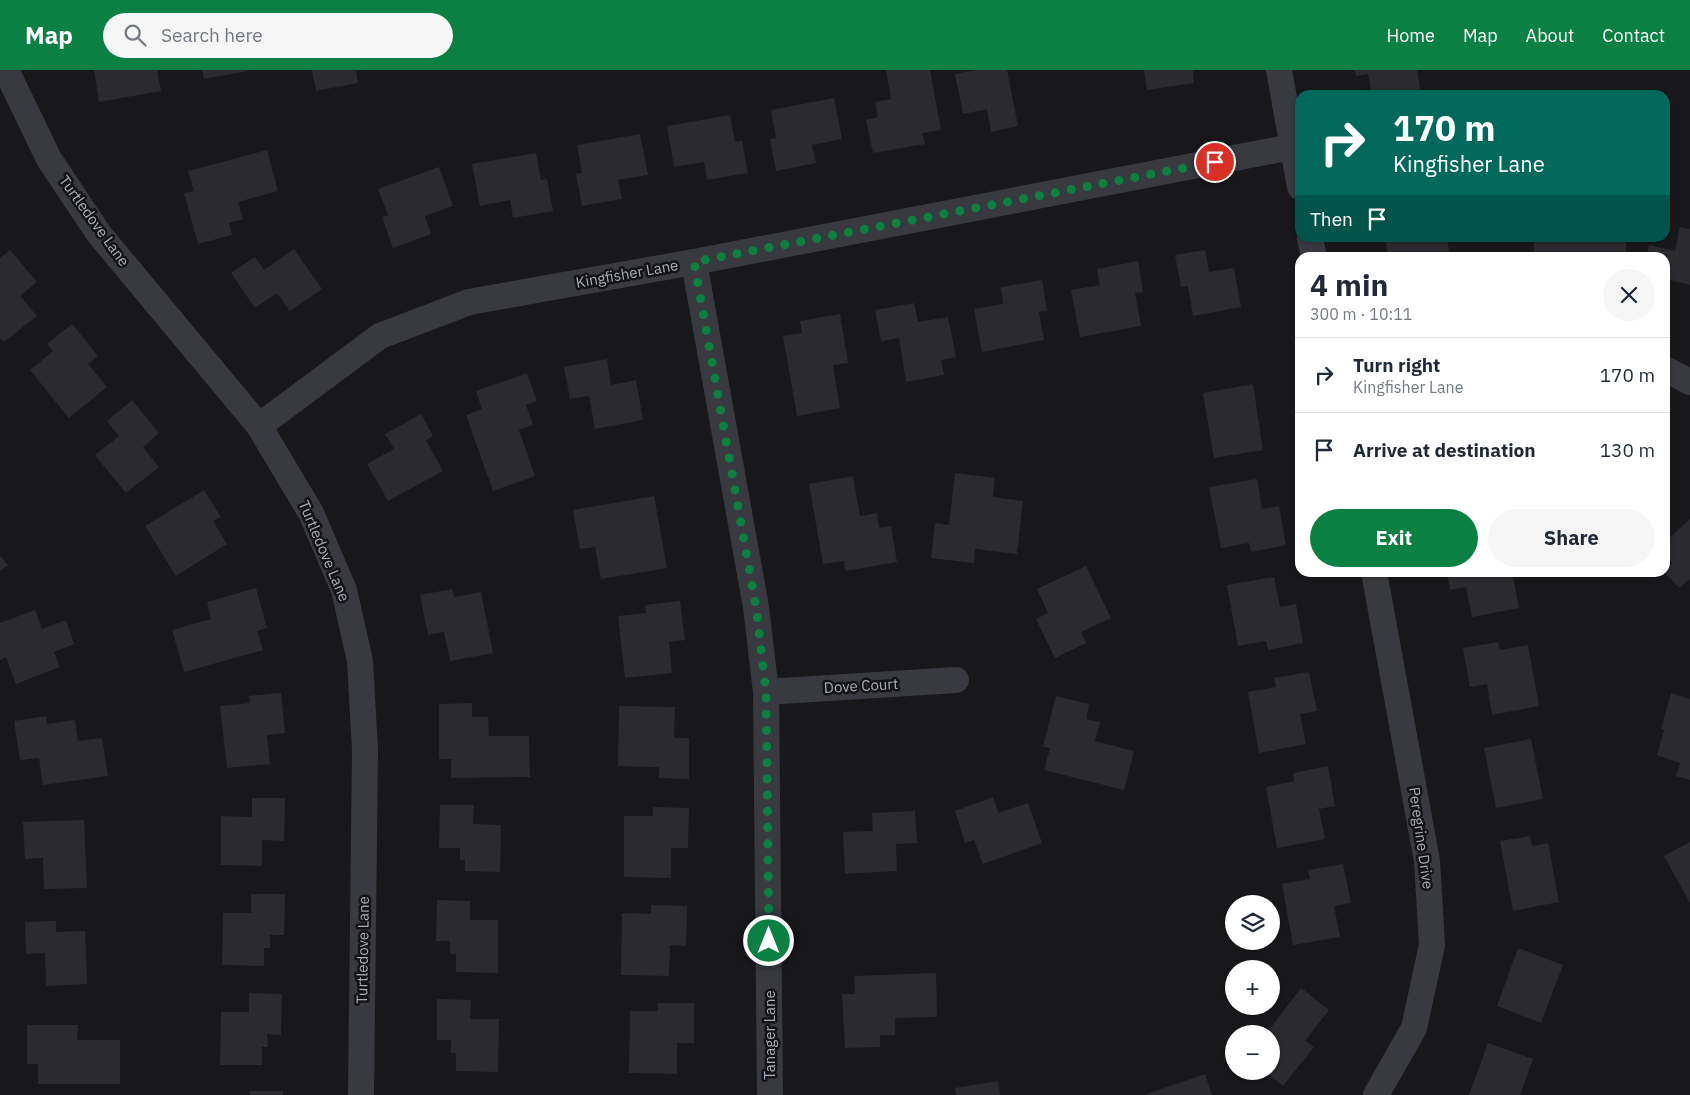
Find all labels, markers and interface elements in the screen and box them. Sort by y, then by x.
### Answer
search box [103,13,453,58]
text: Map [25,19,73,51]
icon: search [121,21,149,49]
text: Search here [161,23,263,47]
text: Home [1387,24,1435,47]
text: Map [1463,24,1498,47]
text: About [1526,24,1574,47]
text: Contact [1602,24,1665,47]
text: 170 m [1393,105,1496,151]
icon: right [1310,110,1375,175]
pin [1194,141,1236,183]
icon: arrive [1201,148,1229,176]
text: Kingfisher Lane [1393,149,1545,178]
street label: Turtledove Lane [55,172,134,270]
icon: arrive [1363,205,1391,233]
text: Then [1310,207,1353,231]
street label: Kingfisher Lane [574,255,680,292]
text: 4 min [1310,265,1388,304]
button: close [1603,269,1655,321]
text: 300 m · 10:11 [1310,304,1412,324]
text: Turn right [1353,353,1440,377]
icon: right [1310,361,1338,389]
text: 170 m [1600,363,1655,387]
text: Kingfisher Lane [1353,377,1463,397]
icon: arrive [1310,436,1338,464]
text: Arrive at destination [1353,438,1536,462]
text: 130 m [1600,438,1655,462]
street label: Turtledove Lane [295,497,354,604]
button: Exit [1310,509,1478,567]
button: Share [1488,509,1655,567]
street label: Dove Court [823,674,899,697]
street label: Peregrine Drive [1405,786,1438,890]
map controls [1225,895,1280,1080]
button: layers [1225,895,1280,950]
street label: Turtledove Lane [352,896,373,1004]
position arrow [742,914,794,966]
button: + [1225,960,1280,1015]
street label: Tanager Lane [760,990,779,1080]
button: − [1225,1025,1280,1080]

